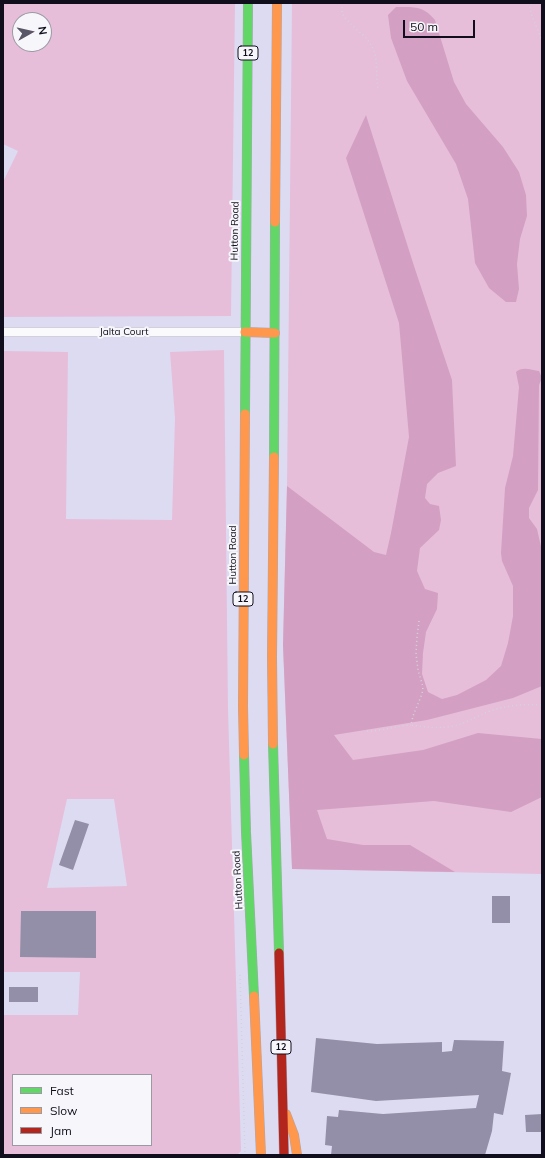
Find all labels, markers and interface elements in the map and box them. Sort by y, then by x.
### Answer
north arrow [12,12,52,52]
scale bar [405,12,477,38]
text: 50 m [410,19,438,34]
text: N [35,25,50,36]
road number: 12 [238,46,258,60]
street label: Hutton Road [228,201,242,261]
street label: Jalta Court [99,326,149,338]
street label: Hutton Road [227,526,239,584]
road number: 12 [233,592,253,606]
street label: Hutton Road [230,850,246,910]
road number: 12 [271,1040,291,1054]
legend [12,1074,152,1146]
text: Fast [50,1083,74,1098]
text: Slow [50,1103,78,1118]
text: Jam [50,1123,72,1138]

